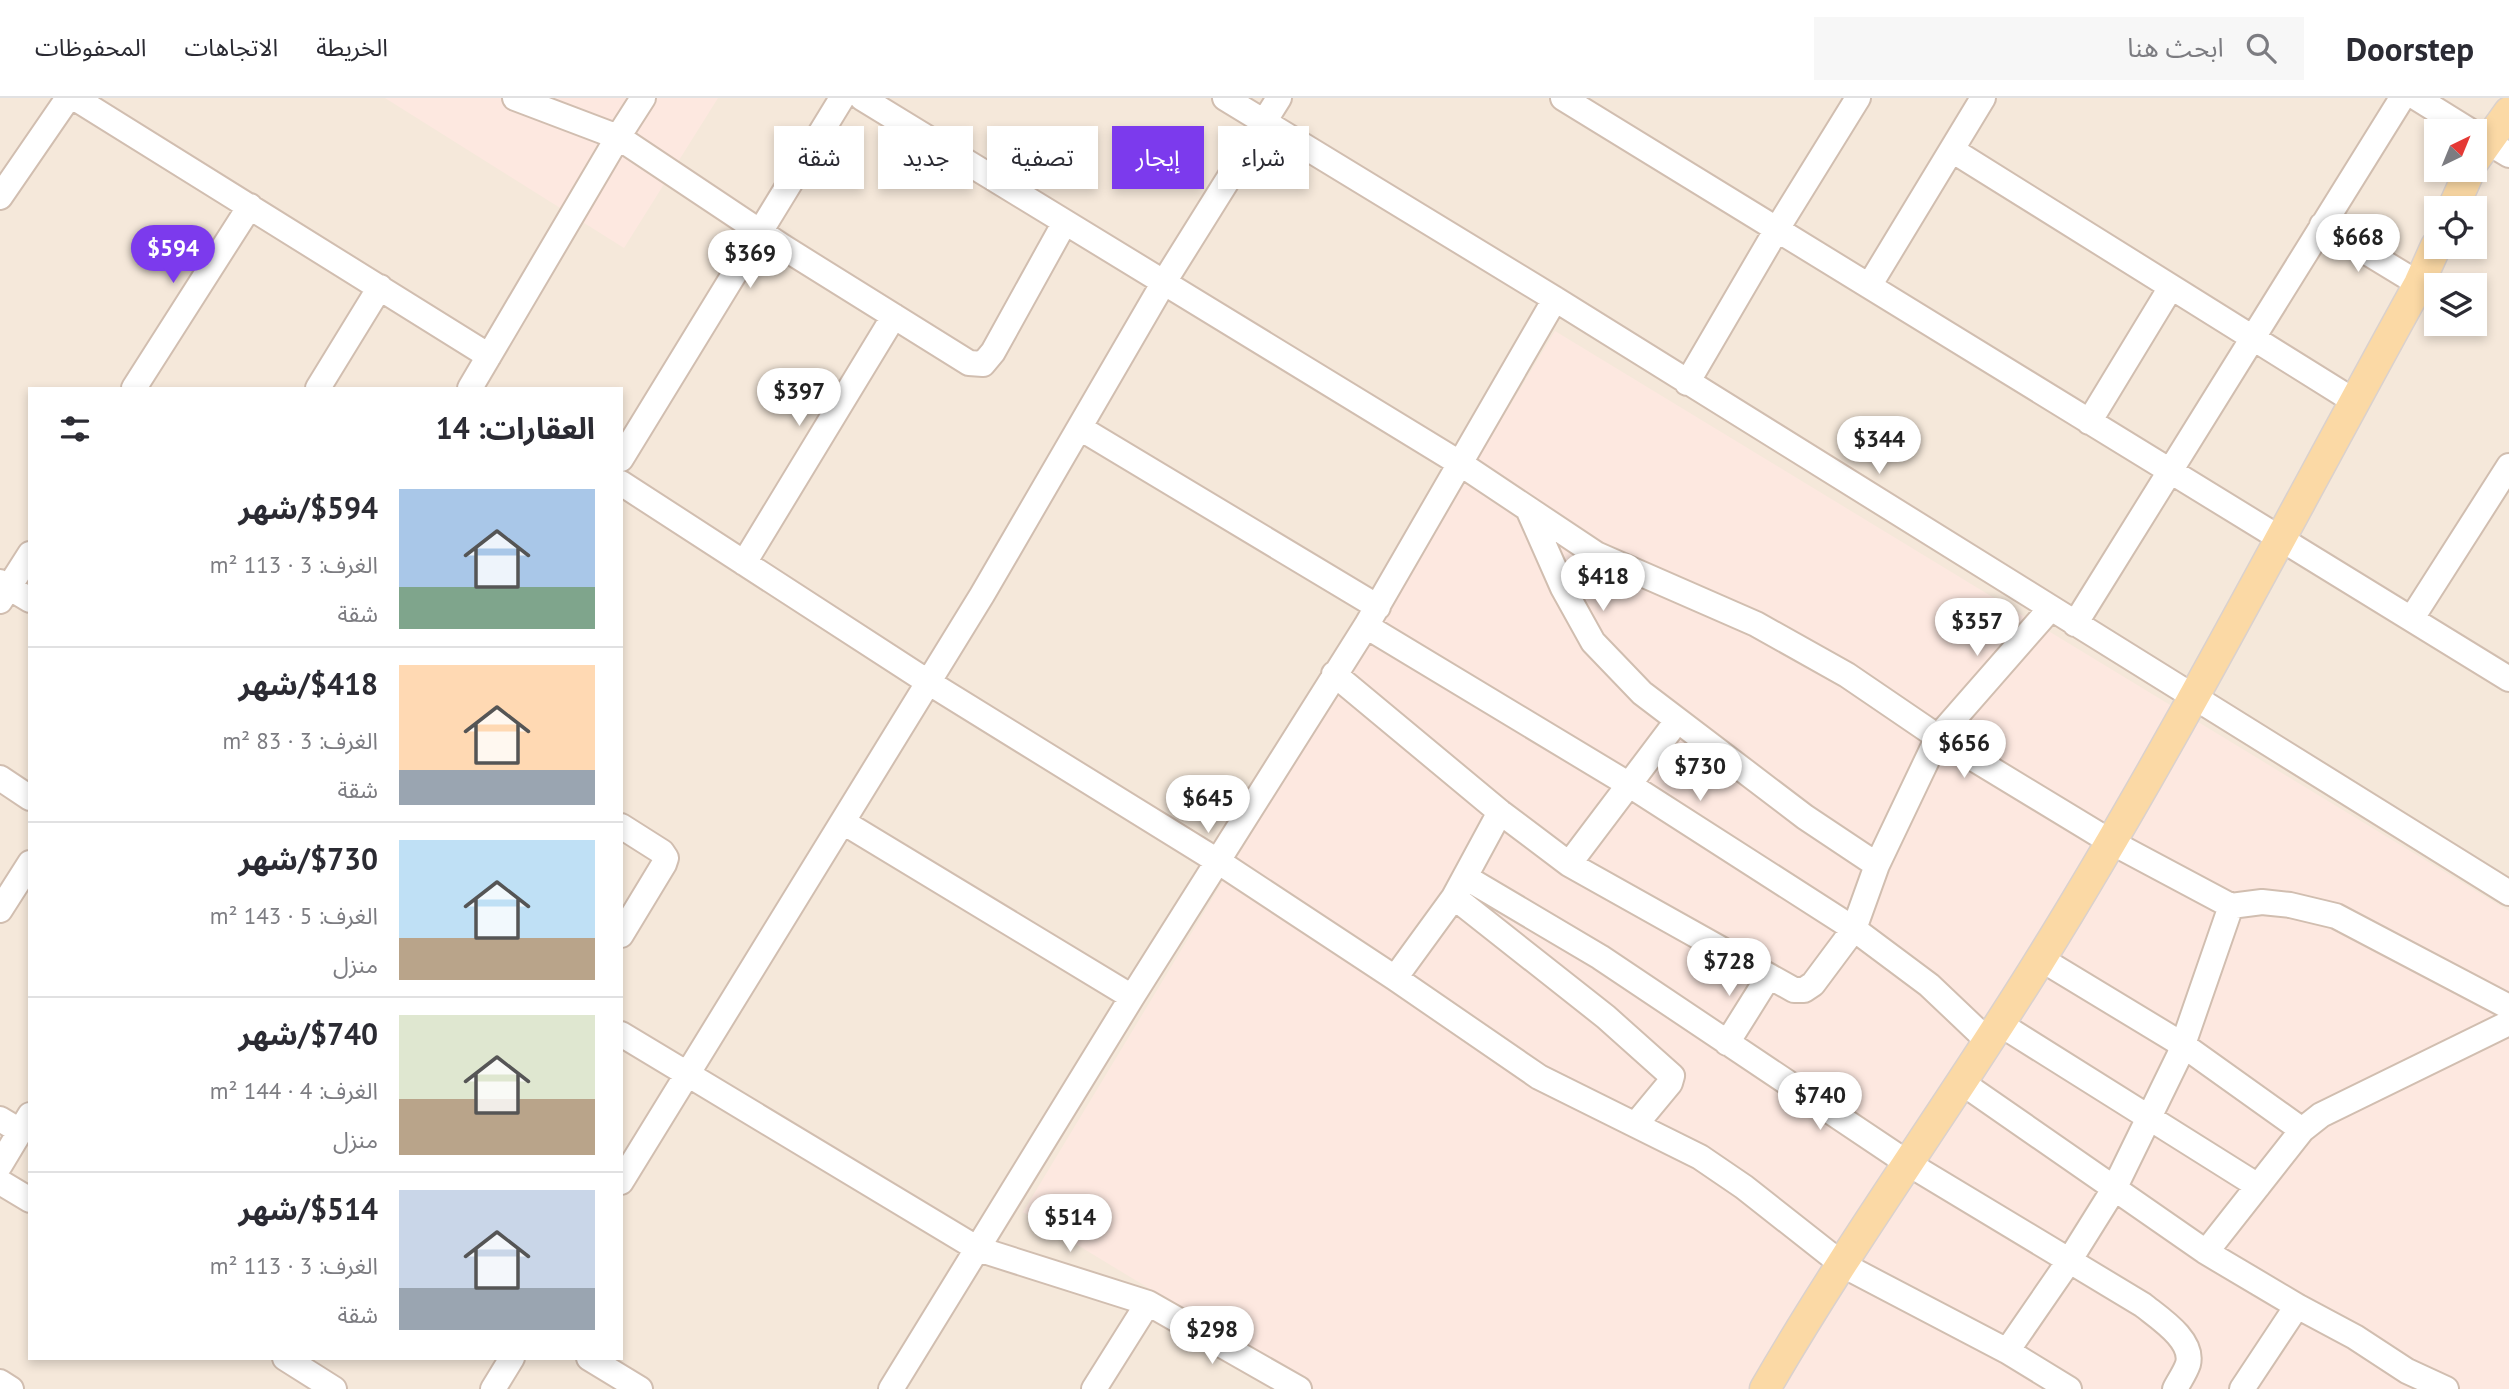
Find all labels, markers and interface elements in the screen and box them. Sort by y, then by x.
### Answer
search box [1814,17,2304,80]
text: Doorstep [2346,27,2474,70]
icon: search [2242,29,2280,67]
text: ابحث هنا [2127,31,2224,64]
text: المحفوظات [35,32,146,63]
text: الاتجاهات [184,32,278,63]
text: الخريطة [316,32,388,63]
north arrow [2424,119,2487,182]
map controls [2424,119,2487,336]
chip: شقة [774,126,864,189]
chip: جديد [878,126,973,189]
chip: تصفية [987,126,1098,189]
chip: إيجار [1112,126,1204,189]
chip: شراء [1218,126,1309,189]
button: locate [2424,196,2487,259]
pin: $668 [2317,214,2399,274]
text: $668 [2332,222,2384,251]
pin: $594 [132,226,214,285]
pin: $369 [709,230,791,290]
text: $594 [147,233,199,262]
text: $369 [724,238,776,267]
button: layers [2424,273,2487,336]
pin: $397 [758,368,840,428]
text: $397 [773,376,825,405]
text: العقارات: 14 [436,408,595,447]
icon: filters [56,410,94,448]
pin: $344 [1838,416,1920,476]
text: $344 [1853,424,1905,453]
text: $594/شهر [239,488,378,527]
icon: home [455,517,539,601]
text: الغرف: 3 · 113 m² [210,550,378,579]
pin: $418 [1562,554,1644,613]
text: $418 [1577,561,1629,590]
pin: $357 [1936,598,2018,658]
text: شقة [337,599,378,628]
text: $357 [1951,606,2003,635]
text: $418/شهر [239,664,378,703]
icon: home [455,693,539,777]
pin: $656 [1923,720,2005,780]
text: الغرف: 3 · 83 m² [222,726,378,755]
text: $656 [1938,728,1990,757]
pin: $730 [1659,744,1741,803]
text: $730 [1674,751,1726,780]
text: شقة [337,775,378,804]
pin: $645 [1167,776,1249,835]
text: $645 [1182,783,1234,812]
text: $730/شهر [239,839,378,878]
icon: home [455,868,539,952]
text: الغرف: 5 · 143 m² [210,901,378,930]
pin: $728 [1688,939,1770,998]
text: $728 [1703,946,1755,975]
text: منزل [333,950,378,979]
text: $740/شهر [239,1014,378,1053]
icon: home [455,1043,539,1127]
pin: $740 [1779,1072,1861,1132]
text: الغرف: 4 · 144 m² [210,1076,378,1105]
text: $740 [1794,1080,1846,1109]
text: منزل [333,1125,378,1154]
text: $514/شهر [239,1189,378,1228]
pin: $514 [1029,1194,1111,1254]
text: $514 [1044,1202,1096,1231]
icon: home [455,1218,539,1302]
text: الغرف: 3 · 113 m² [210,1251,378,1280]
text: شقة [337,1300,378,1329]
pin: $298 [1171,1306,1253,1366]
text: $298 [1186,1314,1238,1343]

